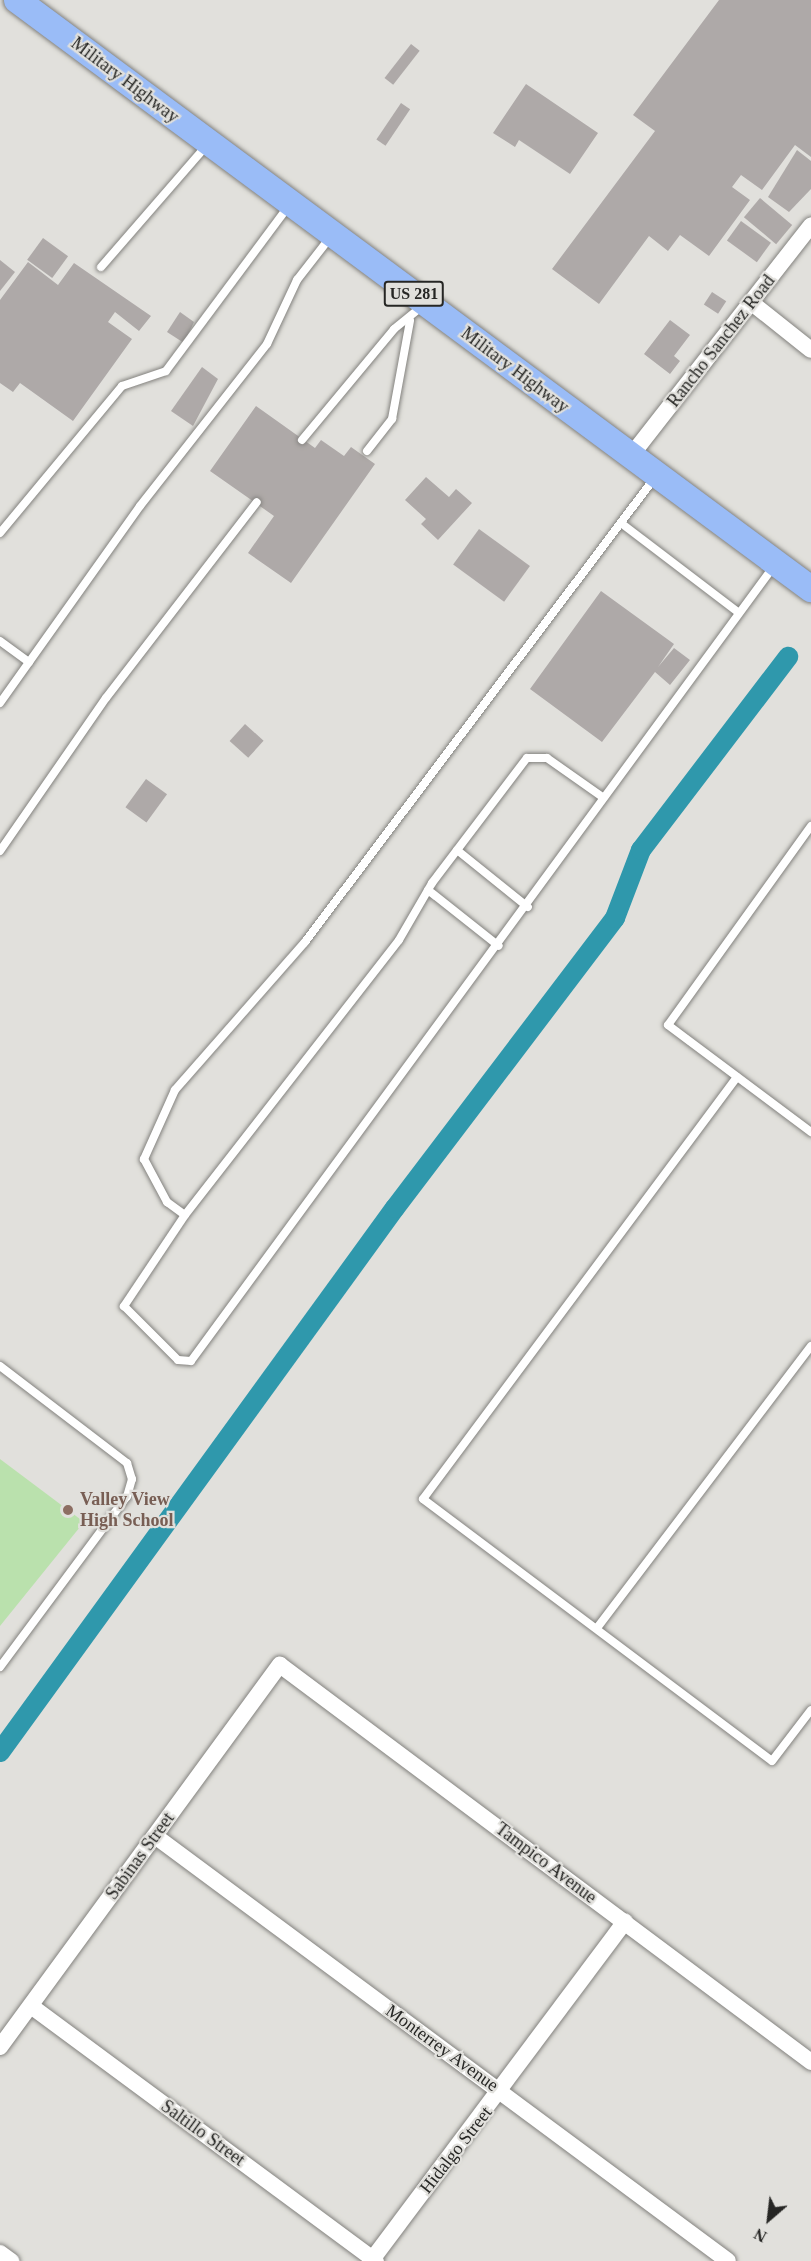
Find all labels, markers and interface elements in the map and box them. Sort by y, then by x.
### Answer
street label: Military Highway [67,32,183,128]
street label: Rancho Sanchez Road [663,271,779,411]
road number: US 281 [382,281,446,307]
street label: Military Highway [457,322,573,418]
place label: Valley View High School [80,1489,174,1532]
marker: Valley View High School [61,1503,75,1517]
street label: Sabinas Street [101,1808,179,1904]
street label: Tampico Avenue [491,1818,601,1908]
street label: Monterrey Avenue [381,2000,503,2096]
street label: Saltillo Street [157,2095,249,2171]
street label: Hidalgo Street [415,2102,497,2198]
north arrow [739,2189,799,2249]
text: N [751,2225,769,2246]

